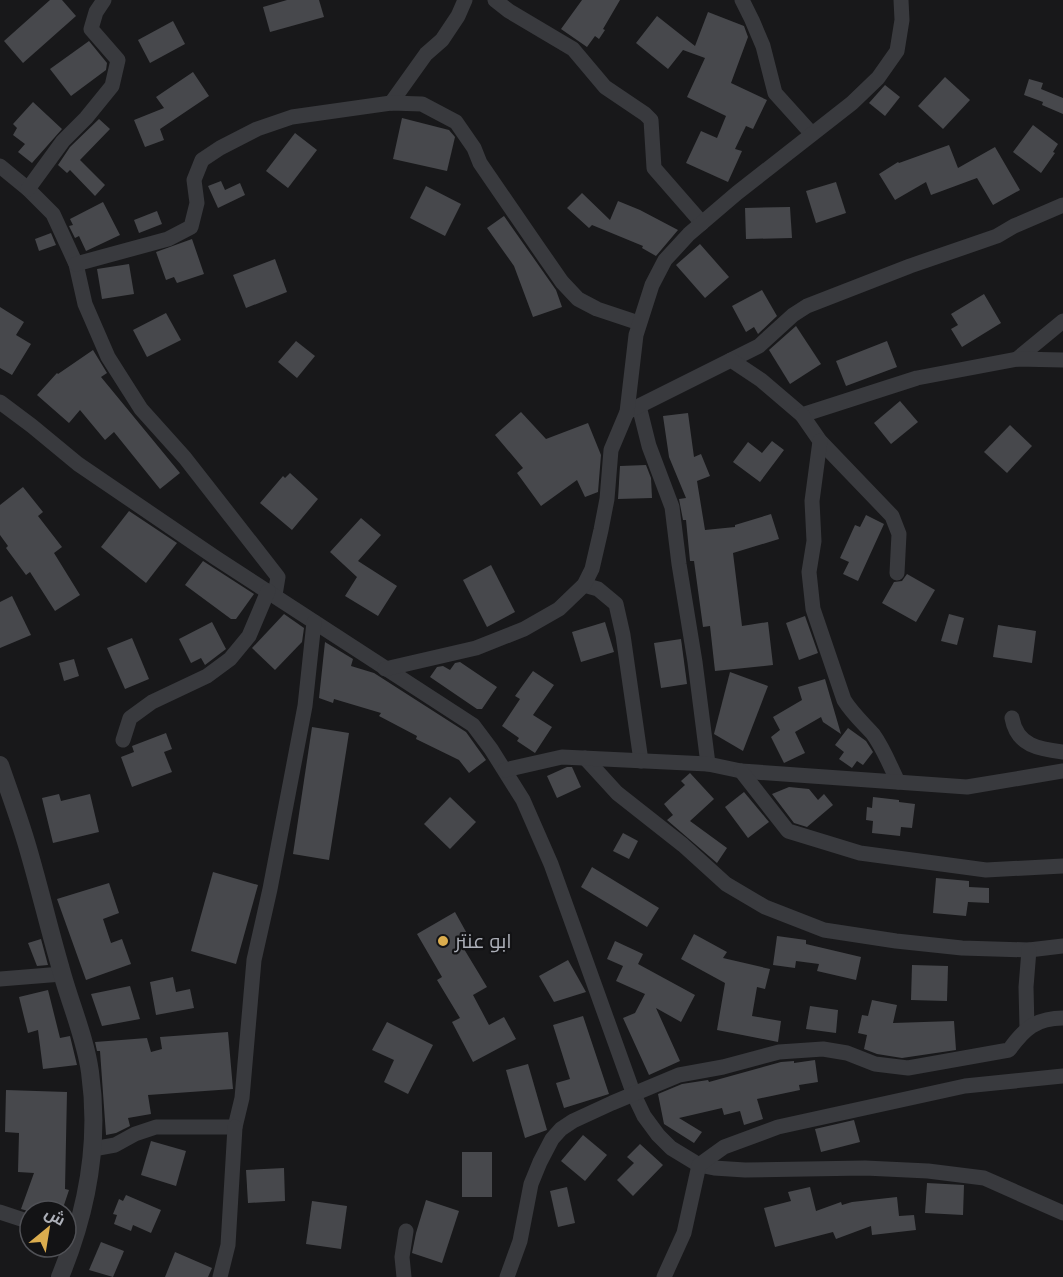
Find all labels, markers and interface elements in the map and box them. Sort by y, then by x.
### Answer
place label: ابو عنتر [454,929,512,953]
marker: ابو عنتر [436,934,450,948]
north arrow [18,1199,78,1259]
text: ش [42,1203,69,1230]

